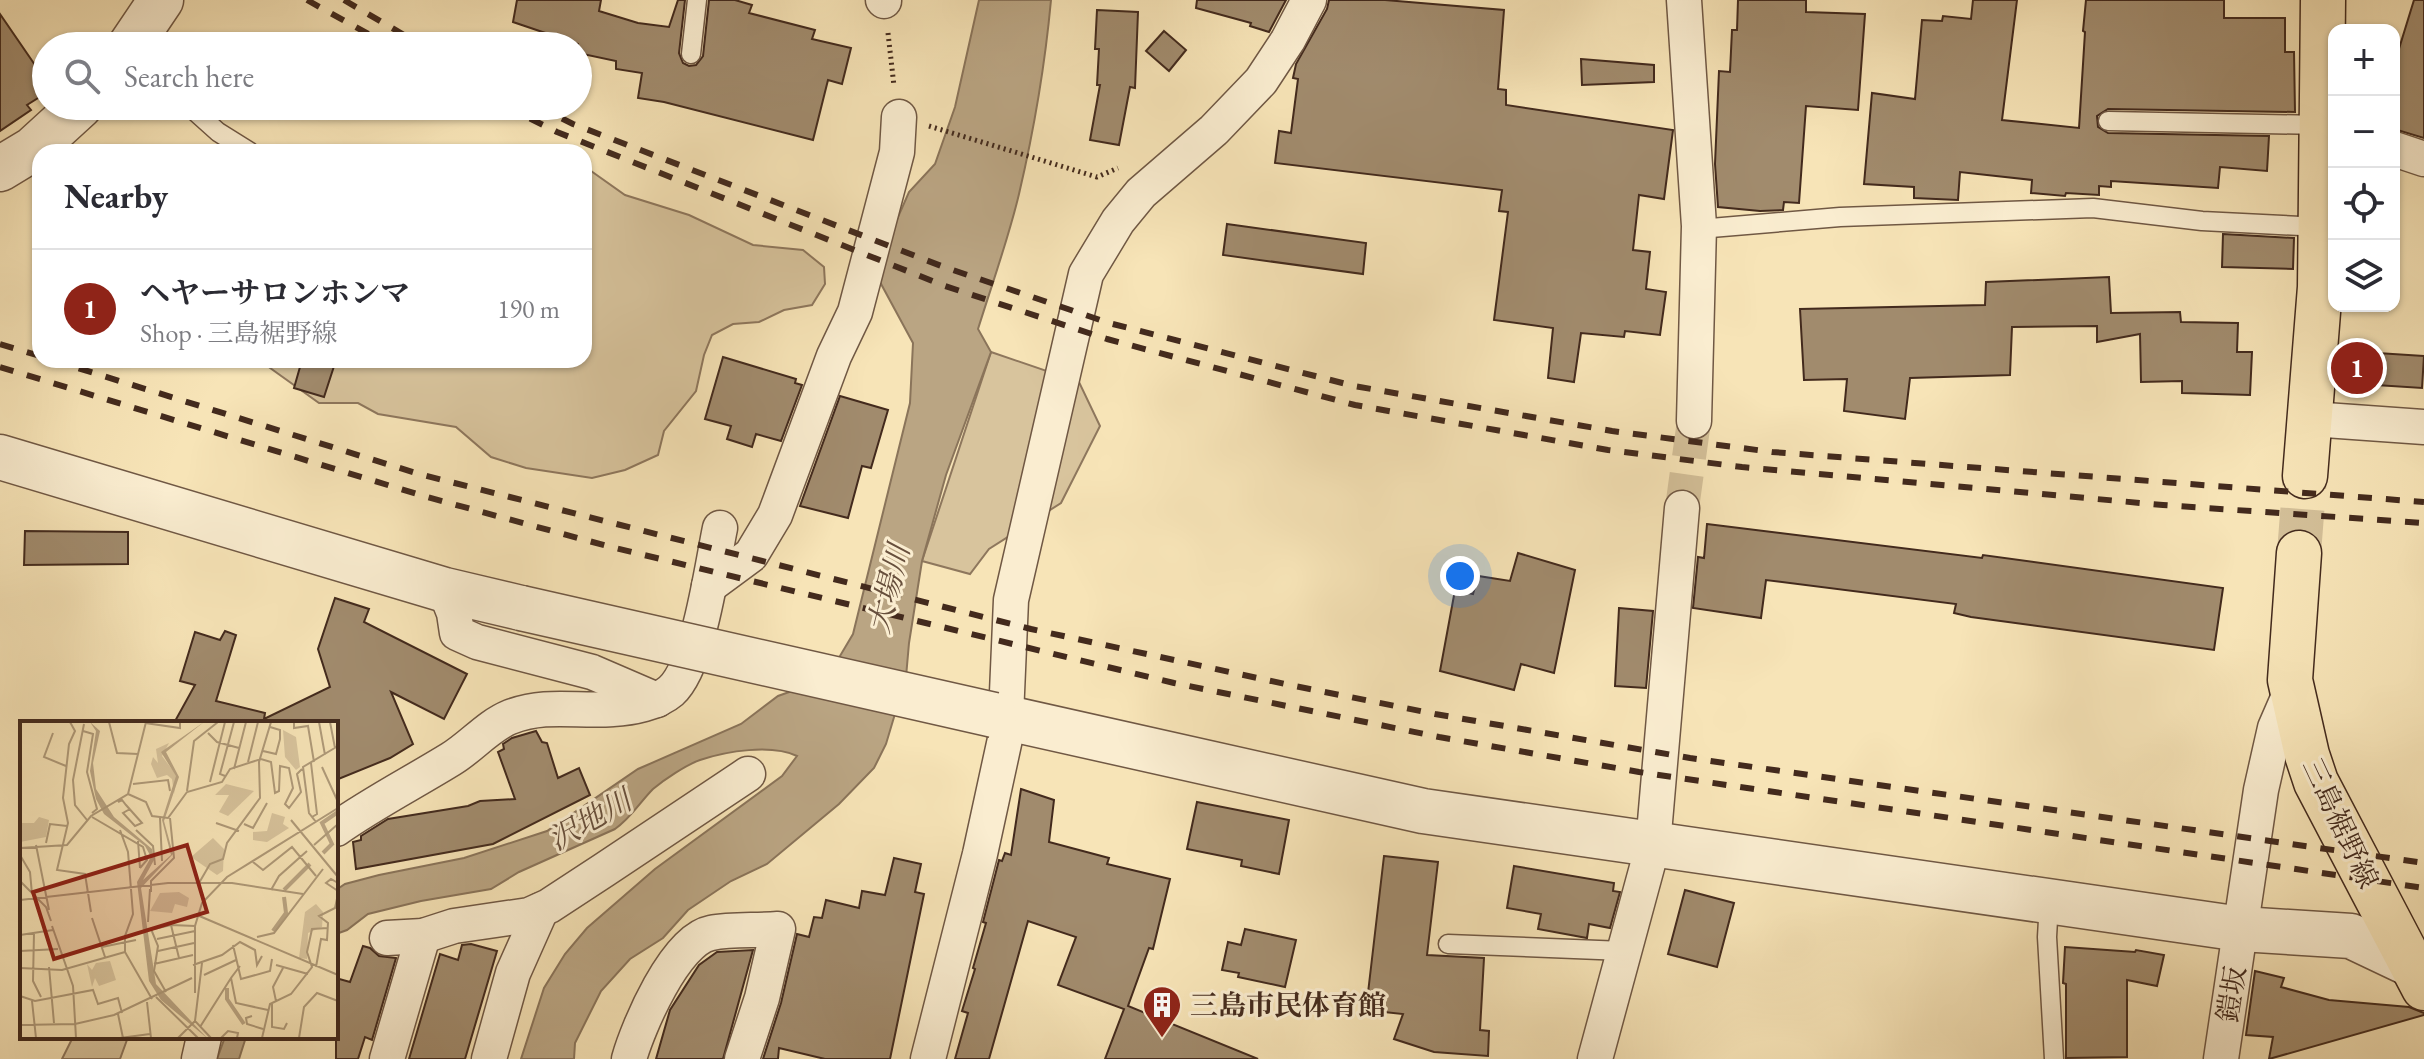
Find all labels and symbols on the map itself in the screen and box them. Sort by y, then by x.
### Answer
pin: 1 [2331,338,2383,398]
water label: 大場川 [859,538,919,637]
your location [1440,556,1480,596]
inset map [20,721,338,1039]
street label: 三島裾野線 [2295,752,2387,894]
water label: 沢地川 [541,779,641,859]
street label: 鎧坂 [2209,964,2253,1024]
building icon: 三島市民体育館 [1141,984,1183,1039]
place label: 三島市民体育館 [1190,987,1386,1023]

